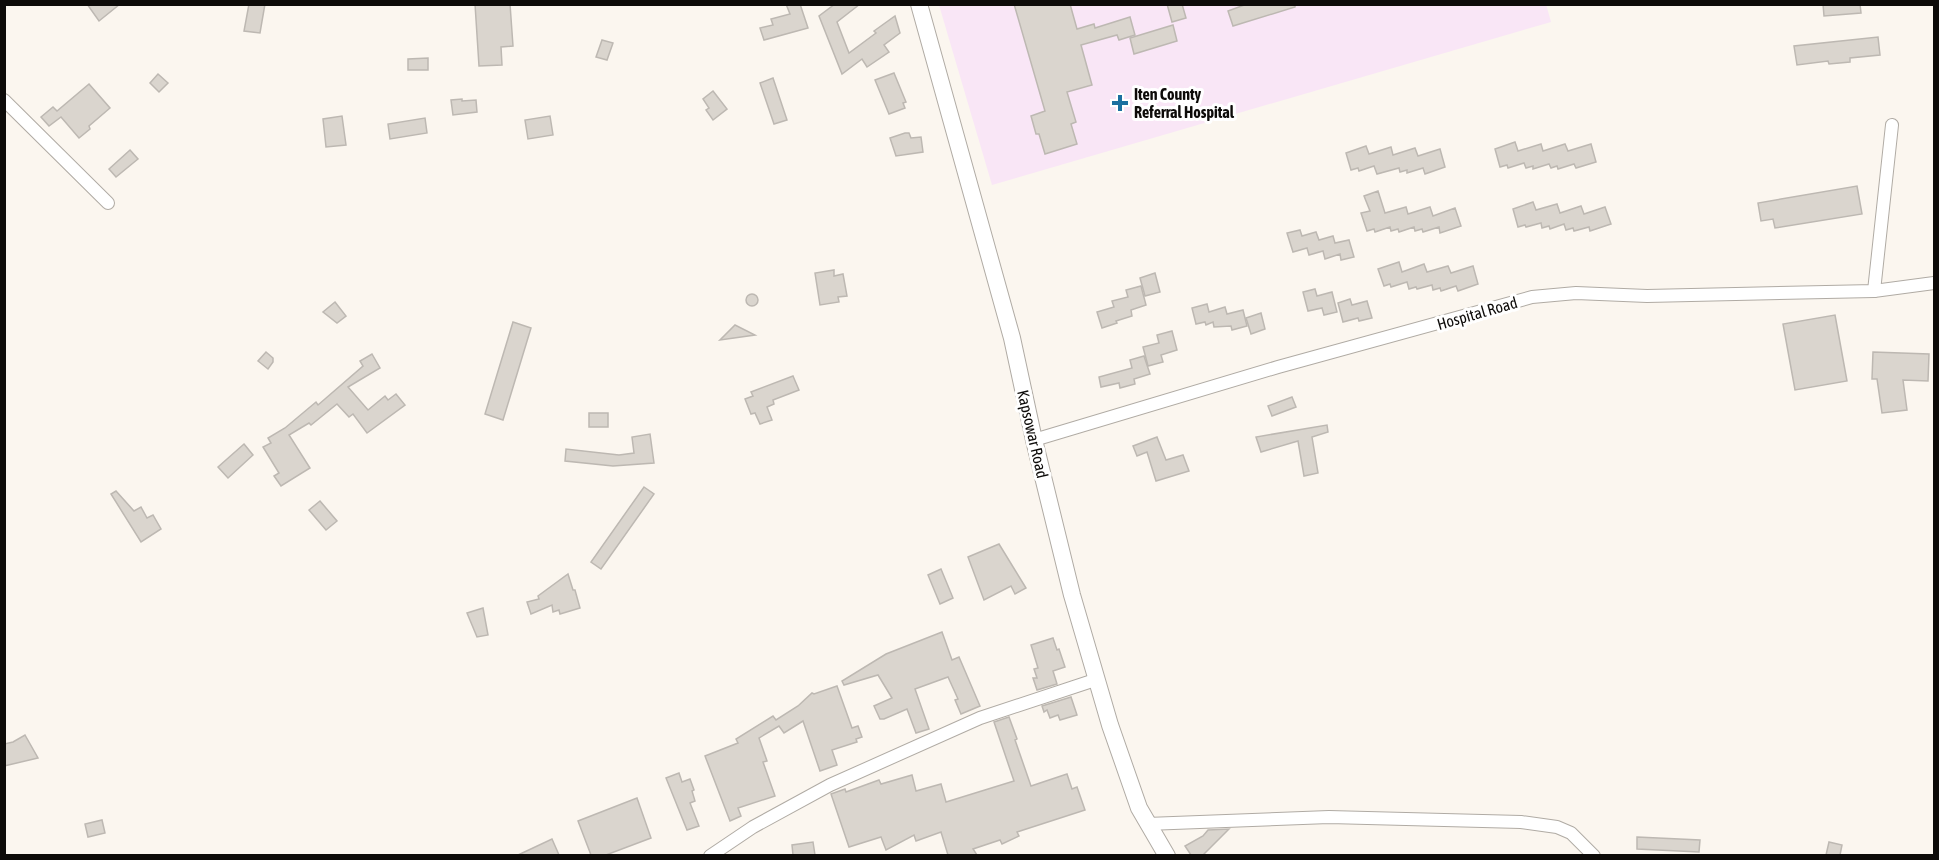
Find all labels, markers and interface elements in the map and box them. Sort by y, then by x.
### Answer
place label: Iten County Referral Hospital [1134,85,1235,121]
marker: Iten County Referral Hospital [1111,94,1129,112]
street label: Hospital Road [1435,293,1520,334]
street label: Kapsowar Road [1013,388,1052,480]

